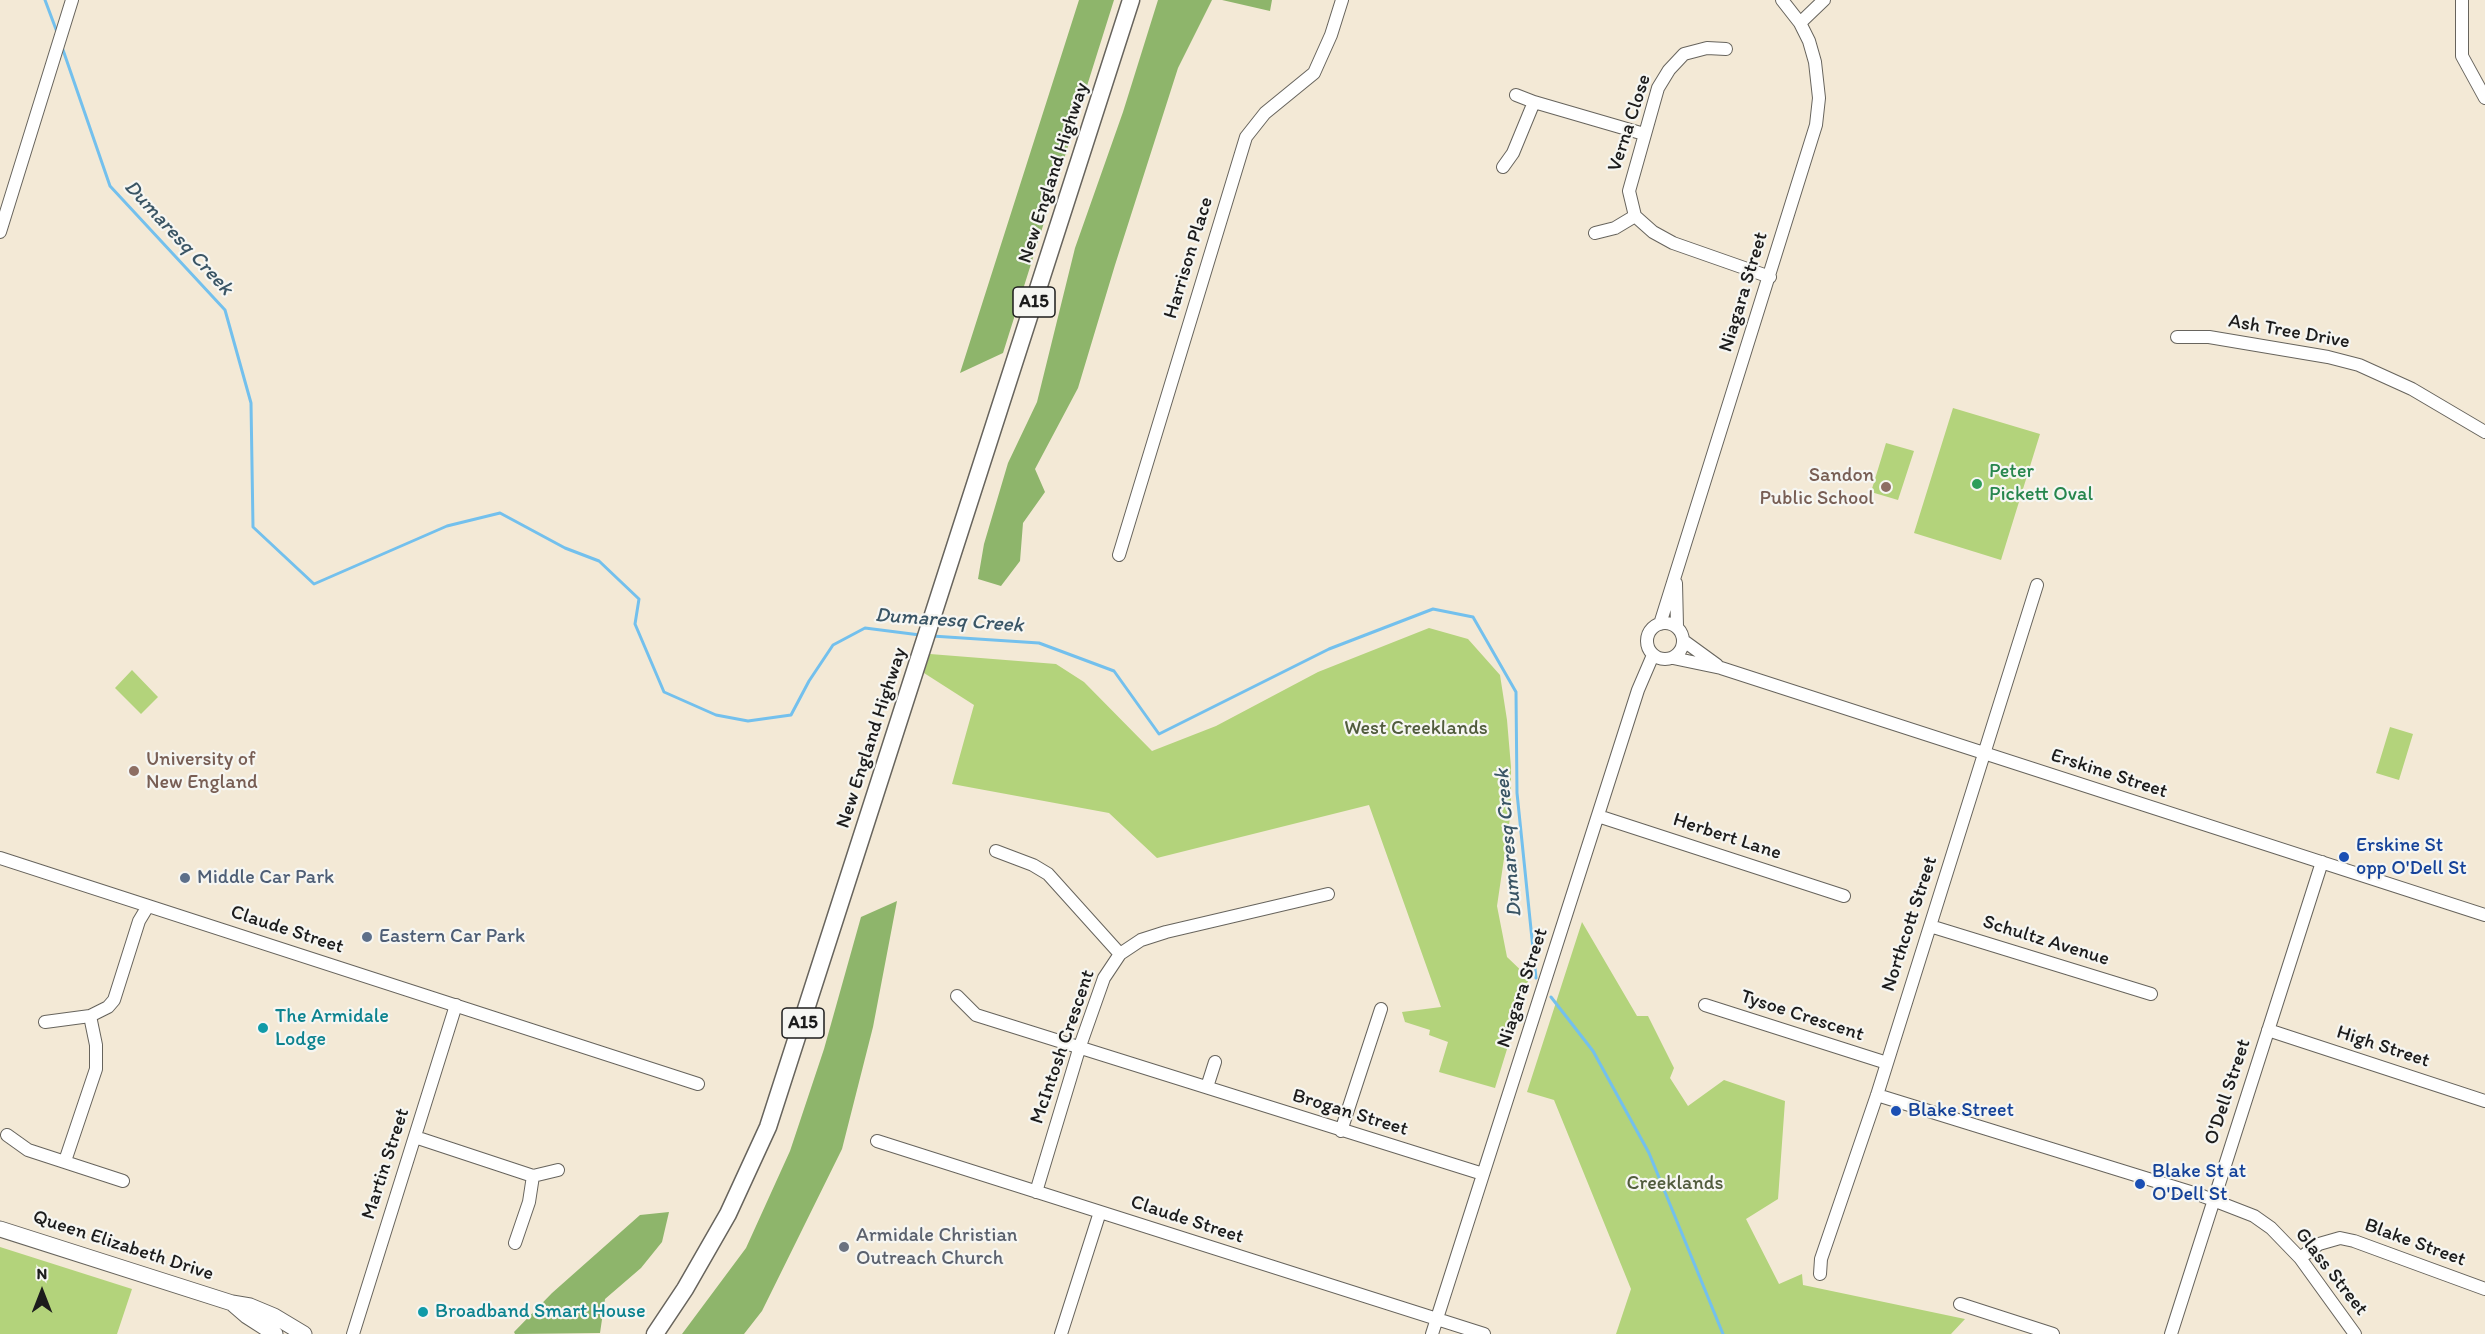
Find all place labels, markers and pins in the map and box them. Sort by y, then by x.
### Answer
place label: Peter Pickett Oval [1989,460,2093,507]
place label: Sandon Public School [1760,464,1874,511]
marker: Peter Pickett Oval [1970,477,1984,491]
marker: Sandon Public School [1879,480,1893,494]
place label: University of New England [146,748,258,795]
marker: University of New England [127,764,141,778]
place label: Erskine St opp O'Dell St [2356,834,2467,881]
marker: Erskine St opp O'Dell St [2337,850,2351,864]
place label: Middle Car Park [197,866,334,890]
marker: Middle Car Park [178,871,192,885]
place label: Eastern Car Park [379,925,525,949]
marker: Eastern Car Park [360,930,374,944]
place label: The Armidale Lodge [275,1005,389,1052]
marker: The Armidale Lodge [256,1021,270,1035]
place label: Blake Street [1908,1099,2014,1123]
marker: Blake Street [1889,1104,1903,1118]
place label: Blake St at O'Dell St [2152,1160,2246,1207]
marker: Blake St at O'Dell St [2133,1177,2147,1191]
place label: Armidale Christian Outreach Church [856,1224,1017,1271]
marker: Armidale Christian Outreach Church [837,1240,851,1254]
place label: Broadband Smart House [435,1300,646,1324]
marker: Broadband Smart House [416,1305,430,1319]

